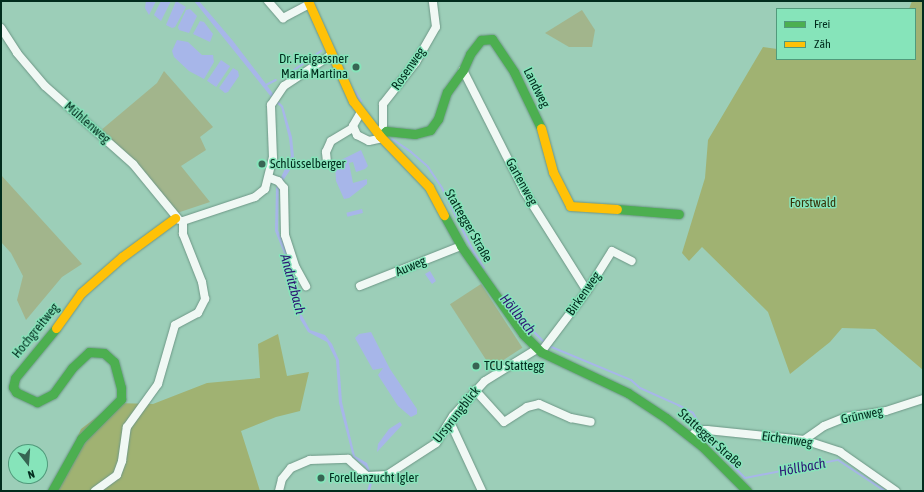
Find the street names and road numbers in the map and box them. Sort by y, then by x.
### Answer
street label: Rosenweg [389,45,429,93]
street label: Landweg [519,65,553,111]
street label: Mühlenweg [61,99,113,147]
street label: Gartenweg [502,156,540,208]
street label: Stattegger Straße [441,187,495,265]
street label: Auweg [393,254,429,280]
street label: Birkenweg [563,269,605,319]
street label: Hochgreitweg [9,300,63,362]
street label: Ursprungblick [430,384,484,446]
street label: Grünweg [840,404,884,428]
street label: Stattegger Straße [674,406,746,472]
street label: Eichenweg [761,429,813,451]

